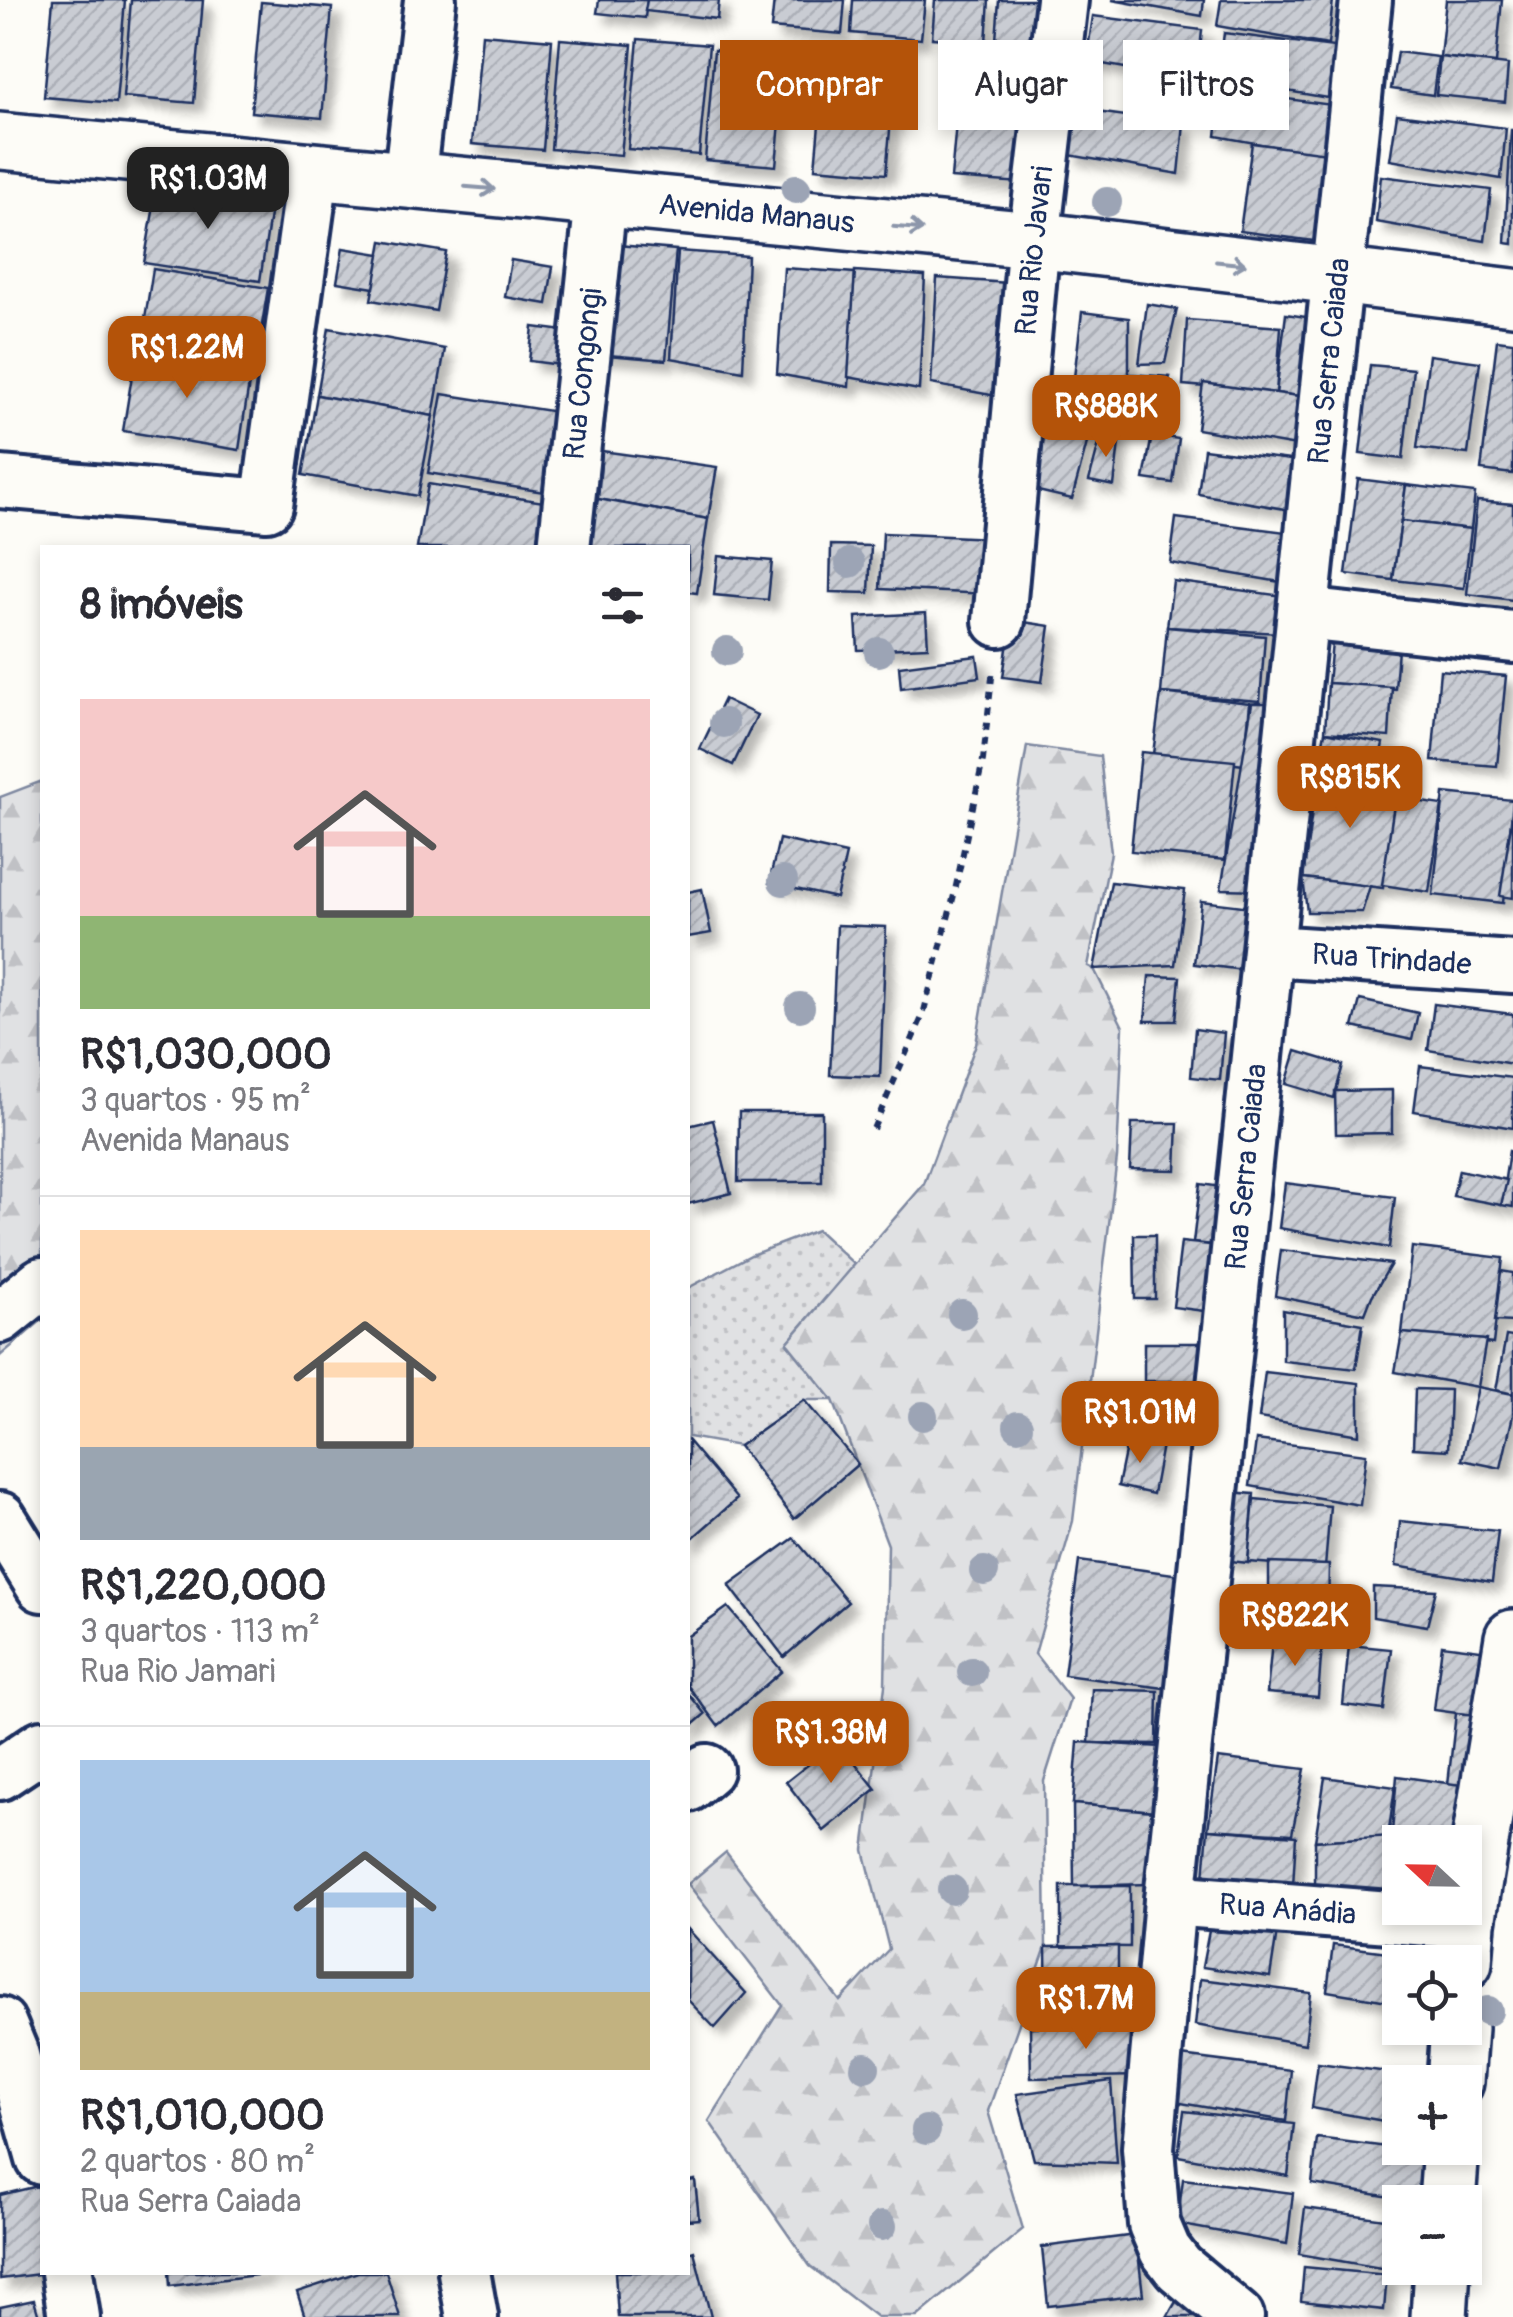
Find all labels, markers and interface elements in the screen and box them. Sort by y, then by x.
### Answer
chip: Comprar [720,40,918,130]
chip: Alugar [938,40,1103,130]
chip: Filtros [1123,40,1289,130]
pin: R$1.03M [116,147,300,232]
text: R$1.03M [149,159,267,199]
street label: Rua Rio Javari [1007,164,1061,337]
one-way arrow [464,179,496,198]
street label: Avenida Manaus [657,186,856,241]
one-way arrow [892,219,924,238]
one-way arrow [1215,254,1247,273]
street label: Rua Serra Caiada [1300,256,1358,466]
street label: Rua Congongi [555,286,610,462]
pin: R$1.22M [95,316,279,401]
text: R$1.22M [130,328,244,368]
pin: R$888K [1025,375,1187,460]
text: R$888K [1054,387,1158,427]
icon: filters [595,578,650,633]
text: 8 imóveis [80,579,243,631]
pin: R$815K [1269,746,1431,831]
text: R$815K [1299,758,1401,798]
icon: home [275,764,455,944]
street label: Rua Trindade [1311,935,1473,983]
text: R$1,030,000 [80,1029,332,1081]
street label: Rua Serra Caiada [1217,1062,1275,1272]
text: 3 quartos · 95 m² [80,1081,311,1121]
text: Avenida Manaus [80,1121,289,1161]
icon: home [275,1295,455,1475]
pin: R$1.01M [1048,1381,1232,1466]
text: R$1.01M [1084,1393,1196,1433]
text: R$1,220,000 [80,1560,327,1612]
pin: R$822K [1214,1584,1376,1669]
text: R$822K [1241,1596,1349,1636]
text: 3 quartos · 113 m² [80,1612,320,1652]
text: Rua Rio Jamari [80,1652,275,1692]
pin: R$1.38M [739,1701,923,1786]
text: R$1.38M [775,1713,887,1753]
icon: home [275,1825,455,2005]
north arrow [1382,1825,1482,1925]
map controls [1382,1825,1482,2285]
street label: Rua Anádia [1218,1885,1358,1933]
button: locate [1382,1945,1482,2045]
pin: R$1.7M [1005,1967,1167,2052]
text: R$1.7M [1038,1979,1134,2019]
button: + [1382,2065,1482,2165]
text: R$1,010,000 [80,2090,325,2142]
text: 2 quartos · 80 m² [80,2142,315,2182]
text: Rua Serra Caiada [80,2182,301,2222]
button: − [1382,2185,1482,2285]

